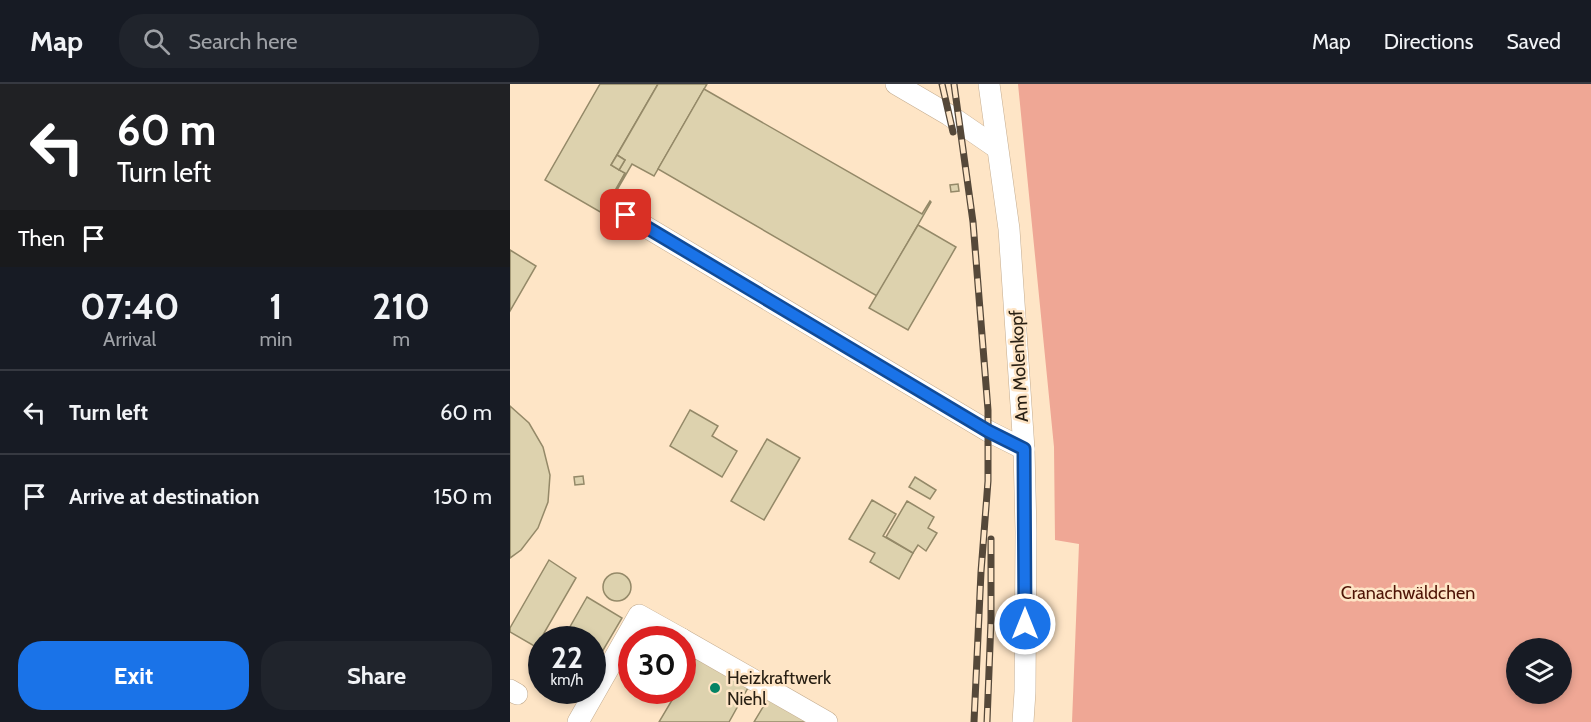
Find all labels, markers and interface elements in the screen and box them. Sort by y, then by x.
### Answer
search box [119,14,539,68]
text: Map [30,24,83,58]
icon: search [140,25,173,58]
text: Search here [188,28,297,55]
text: Map [1312,29,1351,54]
text: Directions [1384,29,1473,54]
text: Saved [1506,29,1561,54]
text: 60 m [117,104,216,156]
icon: left [18,108,96,186]
text: Turn left [117,156,211,189]
pin [600,189,651,240]
icon: arrive [609,198,642,231]
icon: arrive [77,222,110,255]
text: Then [18,225,65,252]
text: 07:40 [80,284,179,328]
text: 1 [269,284,283,328]
text: 210 [372,284,430,328]
street label: Am Molenkopf [1005,309,1033,423]
text: Arrival [103,327,156,351]
text: min [259,327,292,351]
text: m [392,327,410,351]
icon: left [18,396,51,429]
text: Turn left [69,399,148,426]
text: 60 m [440,399,492,426]
icon: arrive [18,480,51,513]
text: Arrive at destination [69,483,259,510]
text: 150 m [433,483,492,510]
park label: Cranachwäldchen [1341,582,1475,604]
position arrow [993,592,1057,656]
speed limit sign: 30 [618,626,696,704]
map controls [1506,638,1572,704]
button: layers [1506,638,1572,704]
text: 22 [551,639,583,676]
button: Exit [18,641,249,710]
button: Share [261,641,492,710]
place label: Heizkraftwerk Niehl [727,667,832,710]
text: km/h [551,671,583,689]
marker: Heizkraftwerk Niehl [708,681,722,695]

